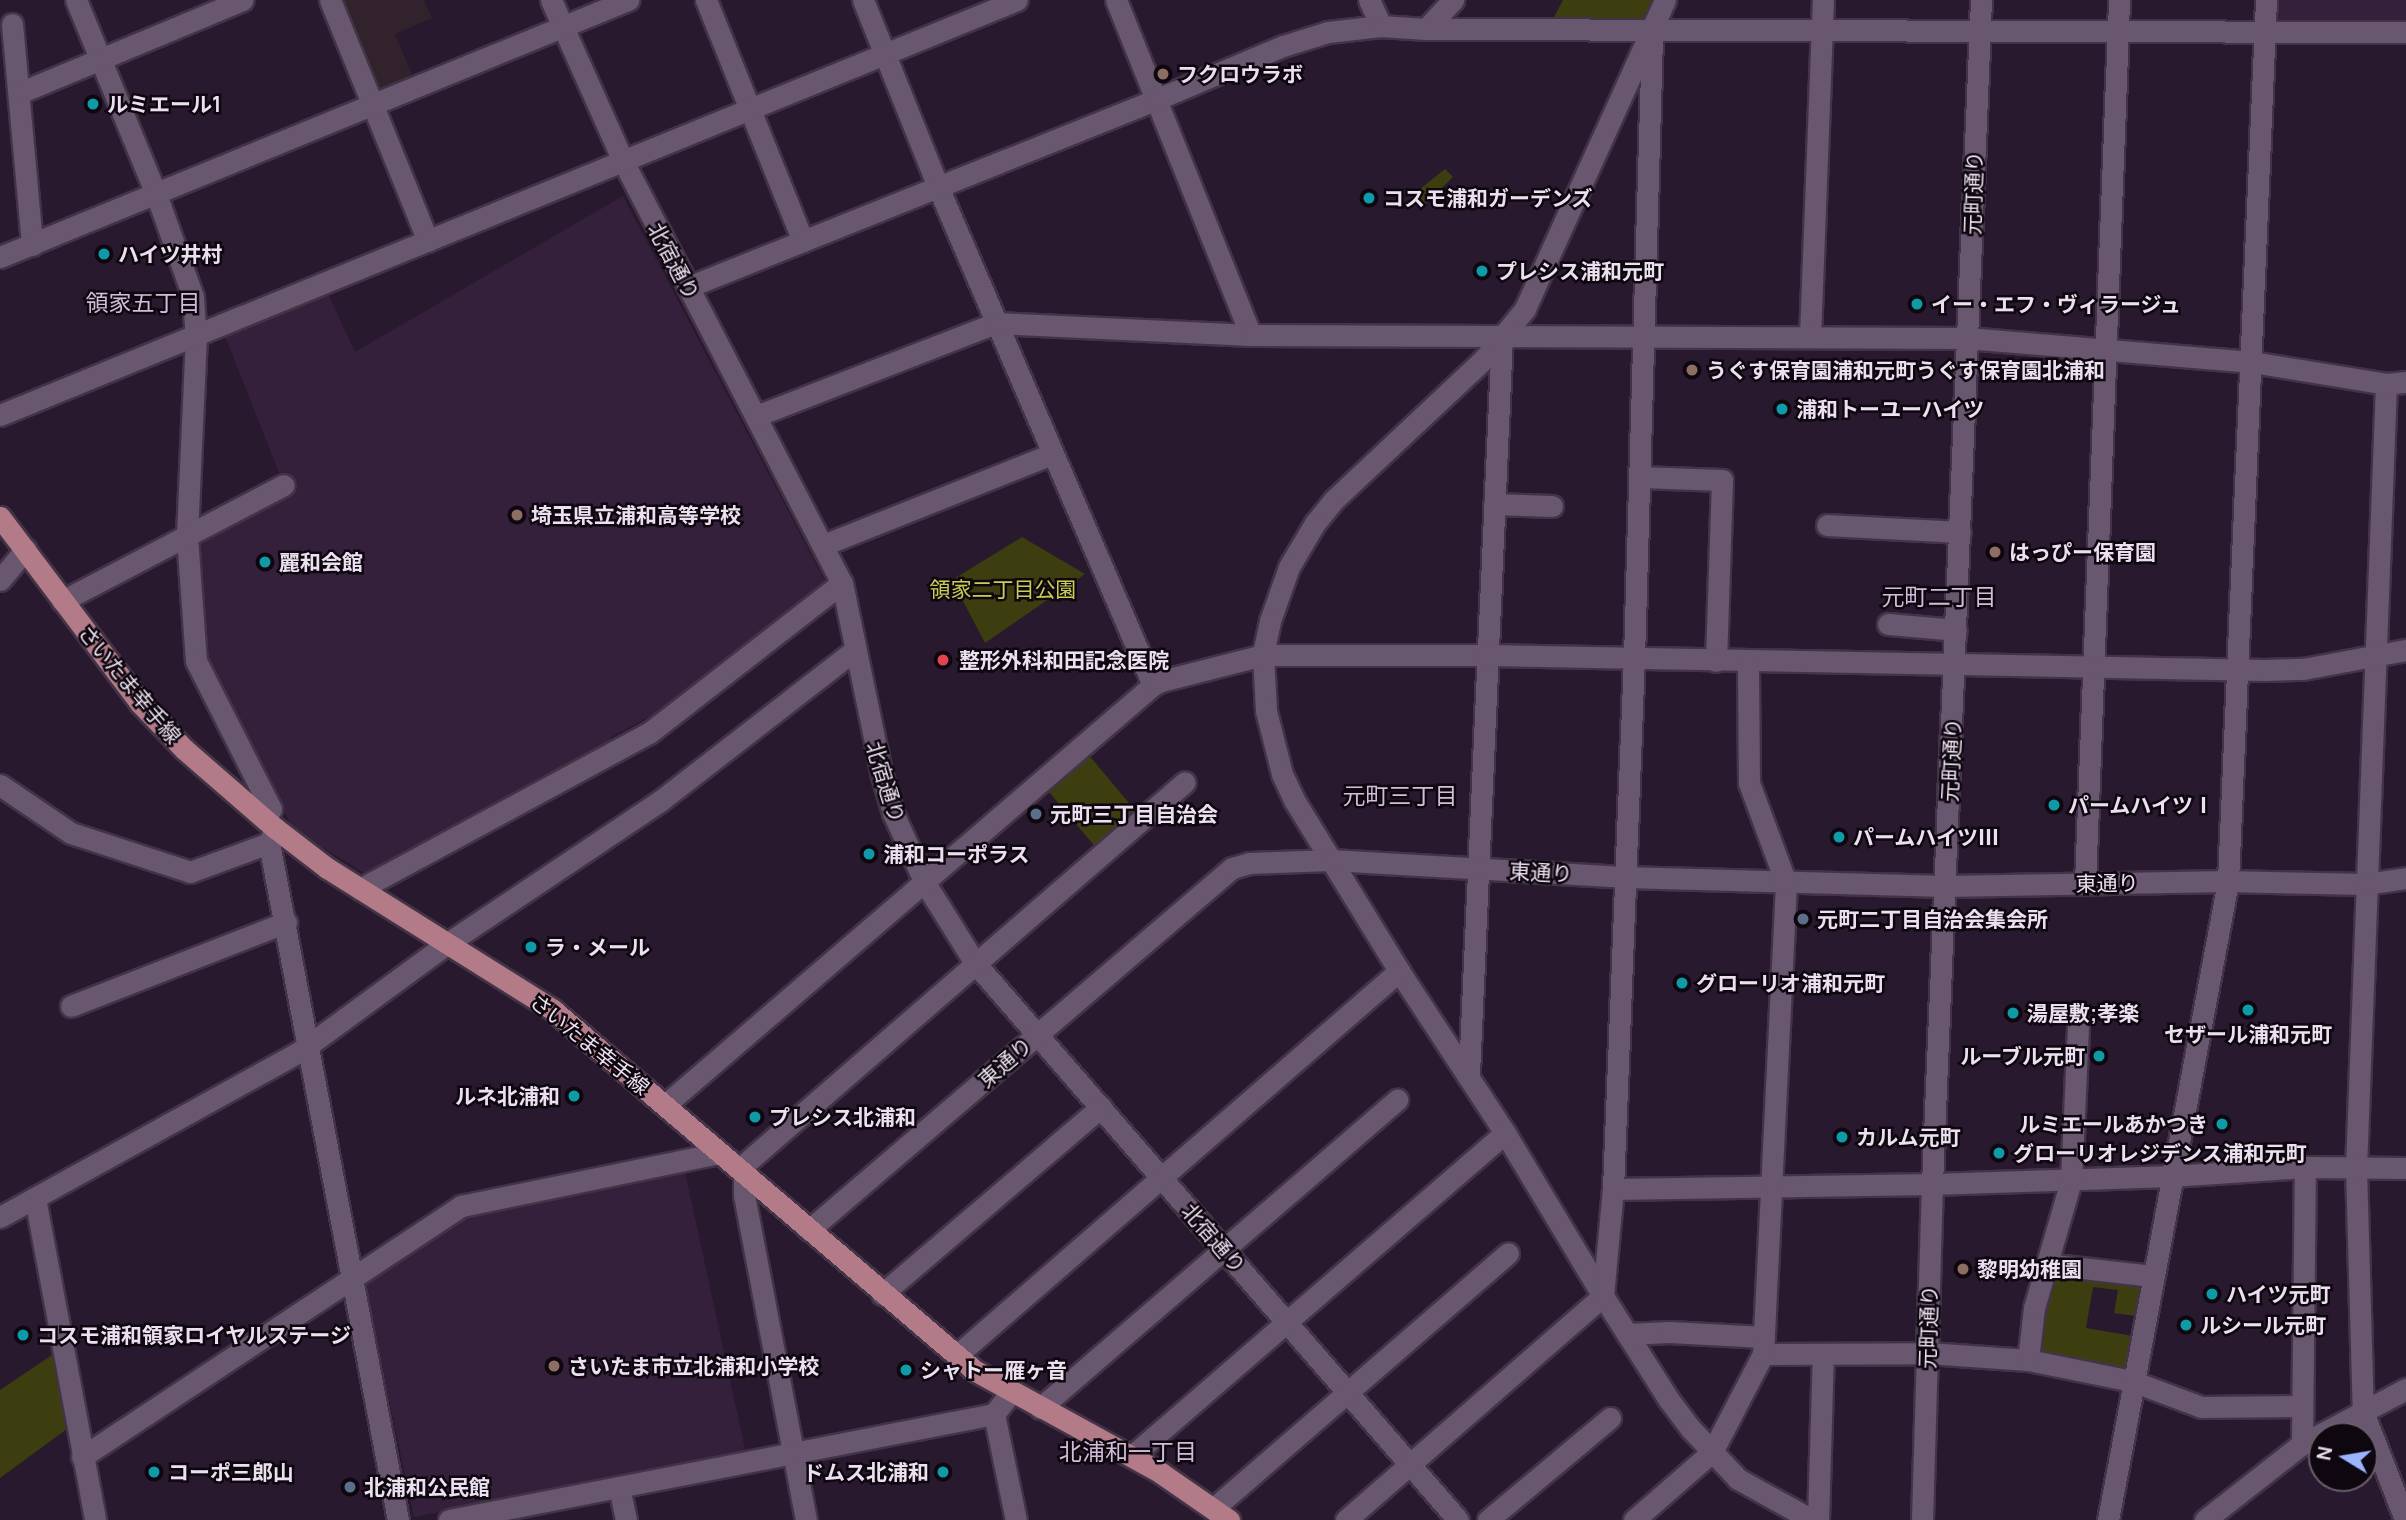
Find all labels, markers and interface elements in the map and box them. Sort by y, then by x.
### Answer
place label: フクロウラボ [1177,61,1303,87]
marker: フクロウラボ [1155,66,1171,82]
place label: ルミエール1 [107,91,221,117]
marker: ルミエール1 [85,96,101,112]
street label: 元町通り [1959,151,1987,235]
place label: コスモ浦和ガーデンズ [1383,185,1593,211]
marker: コスモ浦和ガーデンズ [1361,190,1377,206]
street label: 北宿通り [643,218,705,304]
place label: ハイツ井村 [118,241,223,267]
marker: ハイツ井村 [96,246,112,262]
place label: プレシス浦和元町 [1496,258,1664,284]
marker: プレシス浦和元町 [1474,263,1490,279]
district label: 領家五丁目 [86,288,200,316]
place label: イー・エフ・ヴィラージュ [1931,291,2183,317]
marker: イー・エフ・ヴィラージュ [1909,296,1925,312]
place label: うぐす保育園浦和元町うぐす保育園北浦和 [1706,357,2105,383]
marker: うぐす保育園浦和元町うぐす保育園北浦和 [1684,362,1700,378]
place label: 浦和トーユーハイツ [1796,396,1985,422]
marker: 浦和トーユーハイツ [1774,401,1790,417]
place label: 埼玉県立浦和高等学校 [531,502,741,528]
marker: 埼玉県立浦和高等学校 [509,507,525,523]
place label: はっぴー保育園 [2009,539,2156,565]
marker: はっぴー保育園 [1987,544,2003,560]
place label: 麗和会館 [279,549,363,575]
marker: 麗和会館 [257,554,273,570]
park label: 領家二丁目公園 [930,576,1076,602]
district label: 元町二丁目 [1882,582,1996,610]
street label: さいたま幸手線 [73,620,187,748]
place label: 整形外科和田記念医院 [959,647,1169,673]
marker: 整形外科和田記念医院 [933,650,953,670]
street label: 元町通り [1936,717,1966,803]
street label: 北宿通り [862,738,910,826]
district label: 元町三丁目 [1343,781,1457,809]
place label: パームハイツⅠ [2068,792,2215,818]
marker: パームハイツⅠ [2046,797,2062,813]
place label: 元町三丁目自治会 [1050,801,1218,827]
marker: 元町三丁目自治会 [1028,806,1044,822]
place label: パームハイツⅢ [1853,824,2000,850]
marker: パームハイツⅢ [1831,829,1847,845]
place label: 浦和コーポラス [883,841,1030,867]
marker: 浦和コーポラス [861,846,877,862]
street label: 東通り [1509,858,1573,886]
street label: 東通り [2075,870,2139,896]
place label: 元町二丁目自治会集会所 [1817,906,2048,932]
marker: 元町二丁目自治会集会所 [1795,911,1811,927]
place label: ラ・メール [545,934,650,960]
marker: ラ・メール [523,939,539,955]
place label: グローリオ浦和元町 [1696,970,1885,996]
marker: グローリオ浦和元町 [1674,975,1690,991]
street label: さいたま幸手線 [525,988,655,1100]
place label: 湯屋敷;孝楽 [2027,1000,2139,1026]
marker: セザール浦和元町 [2240,1002,2256,1018]
marker: 湯屋敷;孝楽 [2005,1005,2021,1021]
place label: セザール浦和元町 [2164,1021,2332,1047]
street label: 東通り [973,1032,1037,1092]
place label: ルーブル元町 [1959,1043,2085,1069]
marker: ルーブル元町 [2091,1048,2107,1064]
place label: ルネ北浦和 [455,1083,560,1109]
marker: ルネ北浦和 [566,1088,582,1104]
place label: プレシス北浦和 [769,1104,916,1130]
marker: プレシス北浦和 [747,1109,763,1125]
place label: ルミエールあかつき [2019,1111,2208,1137]
marker: ルミエールあかつき [2214,1116,2230,1132]
place label: カルム元町 [1856,1124,1961,1150]
marker: カルム元町 [1834,1129,1850,1145]
place label: グローリオレジデンス浦和元町 [2013,1140,2307,1166]
marker: グローリオレジデンス浦和元町 [1991,1145,2007,1161]
street label: 北宿通り [1177,1198,1251,1278]
place label: 黎明幼稚園 [1977,1256,2082,1282]
marker: 黎明幼稚園 [1955,1261,1971,1277]
place label: ハイツ元町 [2226,1281,2331,1307]
street label: 元町通り [1914,1285,1942,1369]
marker: ハイツ元町 [2204,1286,2220,1302]
place label: ルシール元町 [2200,1312,2326,1338]
marker: ルシール元町 [2178,1317,2194,1333]
place label: コスモ浦和領家ロイヤルステージ [37,1322,352,1348]
marker: コスモ浦和領家ロイヤルステージ [15,1327,31,1343]
place label: さいたま市立北浦和小学校 [568,1353,820,1379]
place label: シャトー雁ヶ音 [920,1357,1067,1383]
marker: さいたま市立北浦和小学校 [546,1358,562,1374]
marker: シャトー雁ヶ音 [898,1362,914,1378]
north arrow [2308,1422,2378,1492]
district label: 北浦和一丁目 [1059,1437,1197,1465]
text: N [2310,1444,2338,1463]
place label: コーポ三郎山 [168,1459,294,1485]
place label: ドムス北浦和 [803,1459,929,1485]
marker: コーポ三郎山 [146,1464,162,1480]
marker: ドムス北浦和 [935,1464,951,1480]
place label: 北浦和公民館 [364,1474,490,1500]
marker: 北浦和公民館 [342,1479,358,1495]

